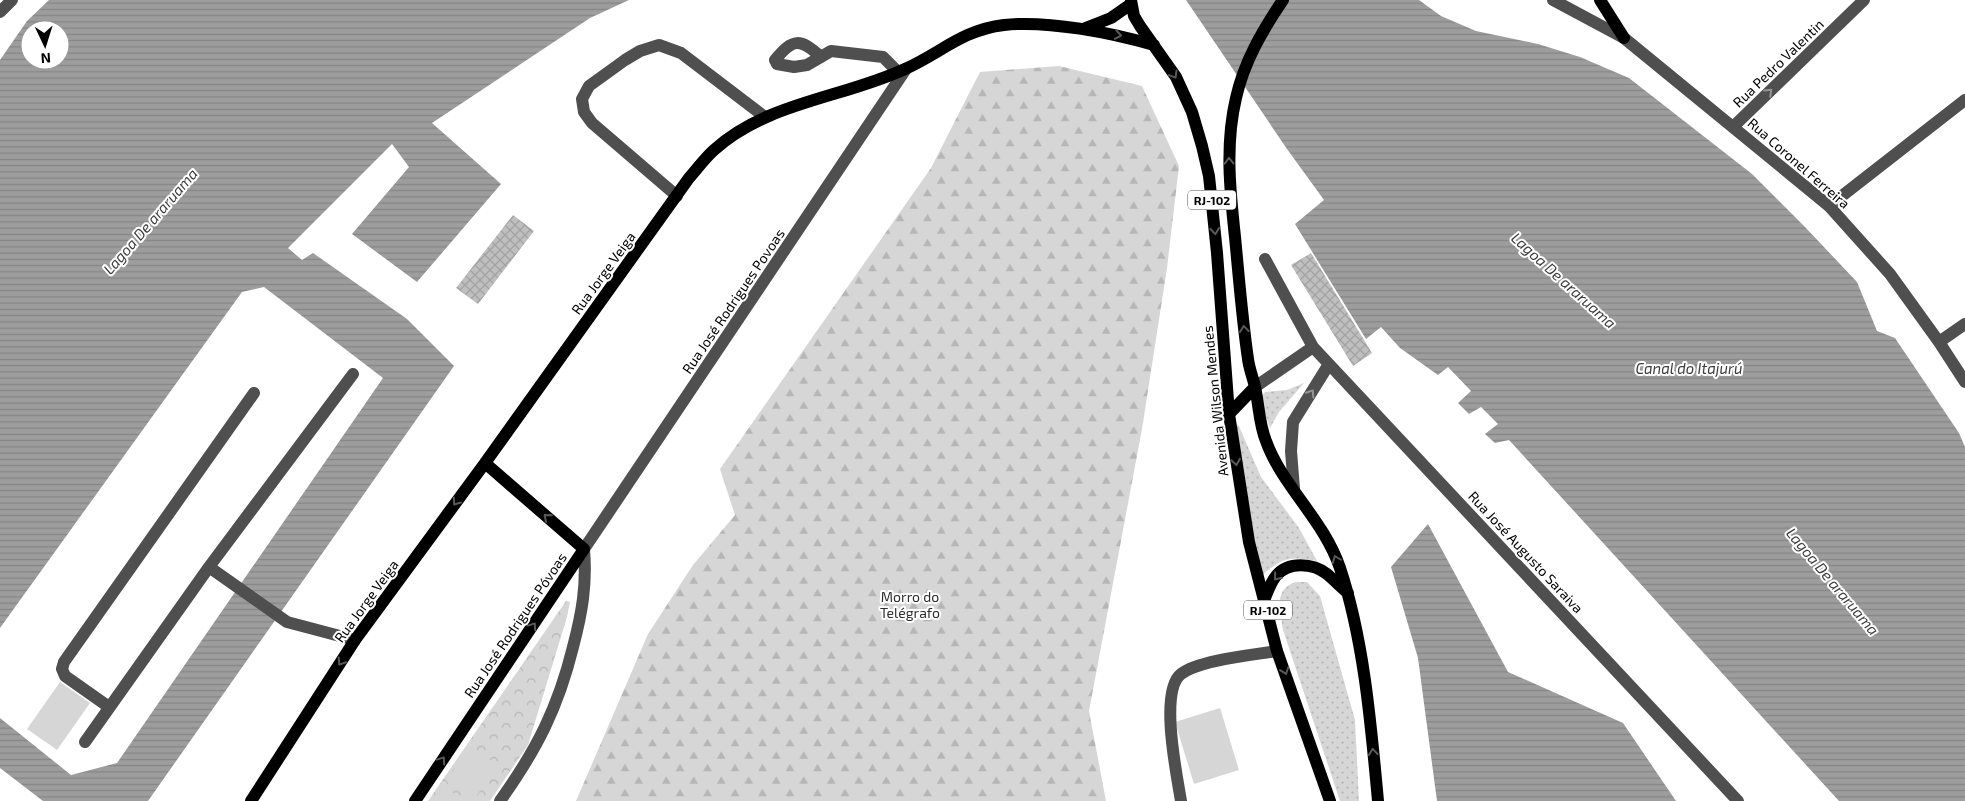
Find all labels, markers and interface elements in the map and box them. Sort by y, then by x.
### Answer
street label: Rua Pedro Valentin [1729,15,1827,111]
north arrow [20,20,70,70]
one-way arrow [1113,30,1122,40]
text: N [40,50,52,67]
one-way arrow [1167,70,1177,79]
one-way arrow [1763,89,1772,98]
street label: Rua Coronel Ferreira [1745,114,1853,212]
one-way arrow [1224,157,1234,164]
water label: Lagoa De araruama [99,164,201,278]
road number: RJ-102 [1188,190,1236,210]
street label: Rua José Rodrigues Povoas [678,225,788,377]
one-way arrow [1209,227,1220,235]
street label: Rua Jorge Veiga [567,228,639,318]
water label: Lagoa De araruama [1508,228,1620,332]
street label: Avenida Wilson Mendes [1199,325,1231,477]
one-way arrow [1239,325,1250,333]
water label: Canal do Itajurú [1636,359,1742,378]
one-way arrow [1305,390,1314,399]
one-way arrow [1231,458,1241,467]
street label: Rua José Augusto Saraiva [1465,487,1587,617]
one-way arrow [453,496,462,506]
one-way arrow [544,514,553,523]
water label: Lagoa De araruama [1783,524,1883,638]
street label: Rua José Rodrigues Póvoas [460,549,570,701]
one-way arrow [1332,555,1343,564]
street label: Rua Jorge Veiga [330,556,402,646]
one-way arrow [1274,571,1283,580]
park label: Morro do Telégrafo [880,588,940,621]
road number: RJ-102 [1244,600,1292,620]
one-way arrow [526,622,536,631]
one-way arrow [337,657,347,666]
one-way arrow [1279,667,1289,675]
one-way arrow [1368,748,1379,756]
one-way arrow [436,757,445,766]

